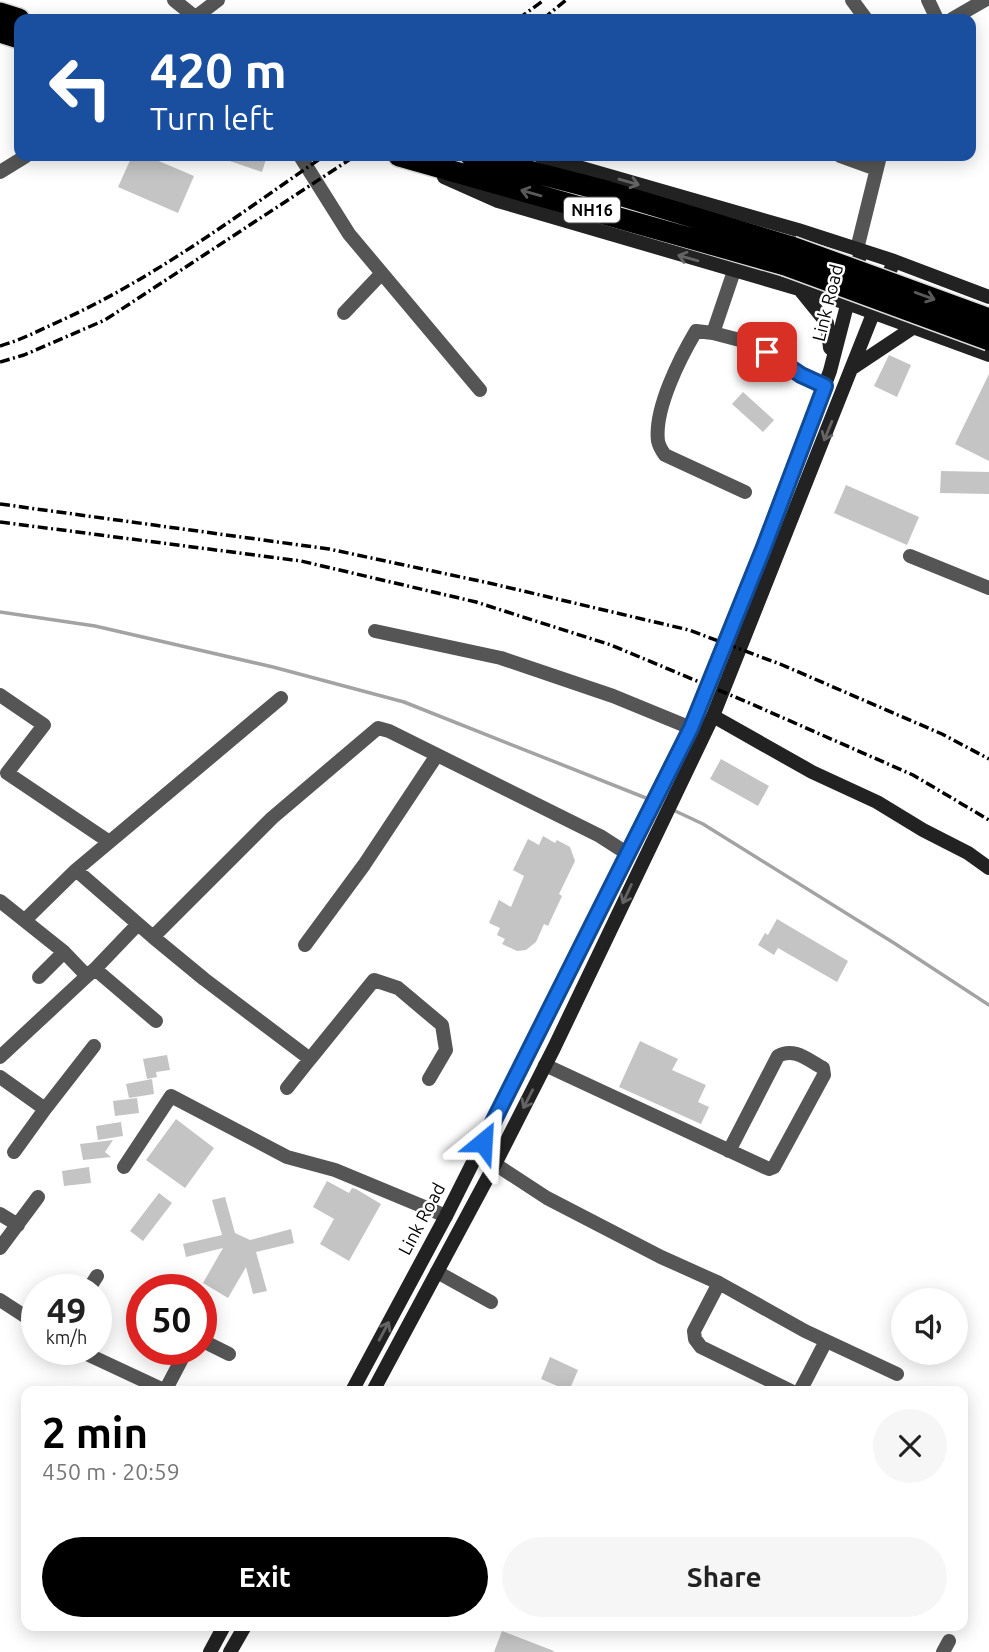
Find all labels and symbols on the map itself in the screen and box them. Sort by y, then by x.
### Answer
one-way arrow [618,176,640,189]
one-way arrow [520,186,543,199]
road number: NH16 [564,198,620,222]
one-way arrow [677,250,699,263]
street label: Link Road [808,262,846,343]
one-way arrow [913,291,935,304]
pin [737,322,797,382]
one-way arrow [820,419,833,441]
one-way arrow [620,883,633,904]
one-way arrow [520,1088,534,1109]
position arrow [446,1105,520,1179]
street label: Link Road [394,1179,448,1258]
speed limit sign: 50 [126,1274,217,1365]
one-way arrow [378,1321,391,1342]

